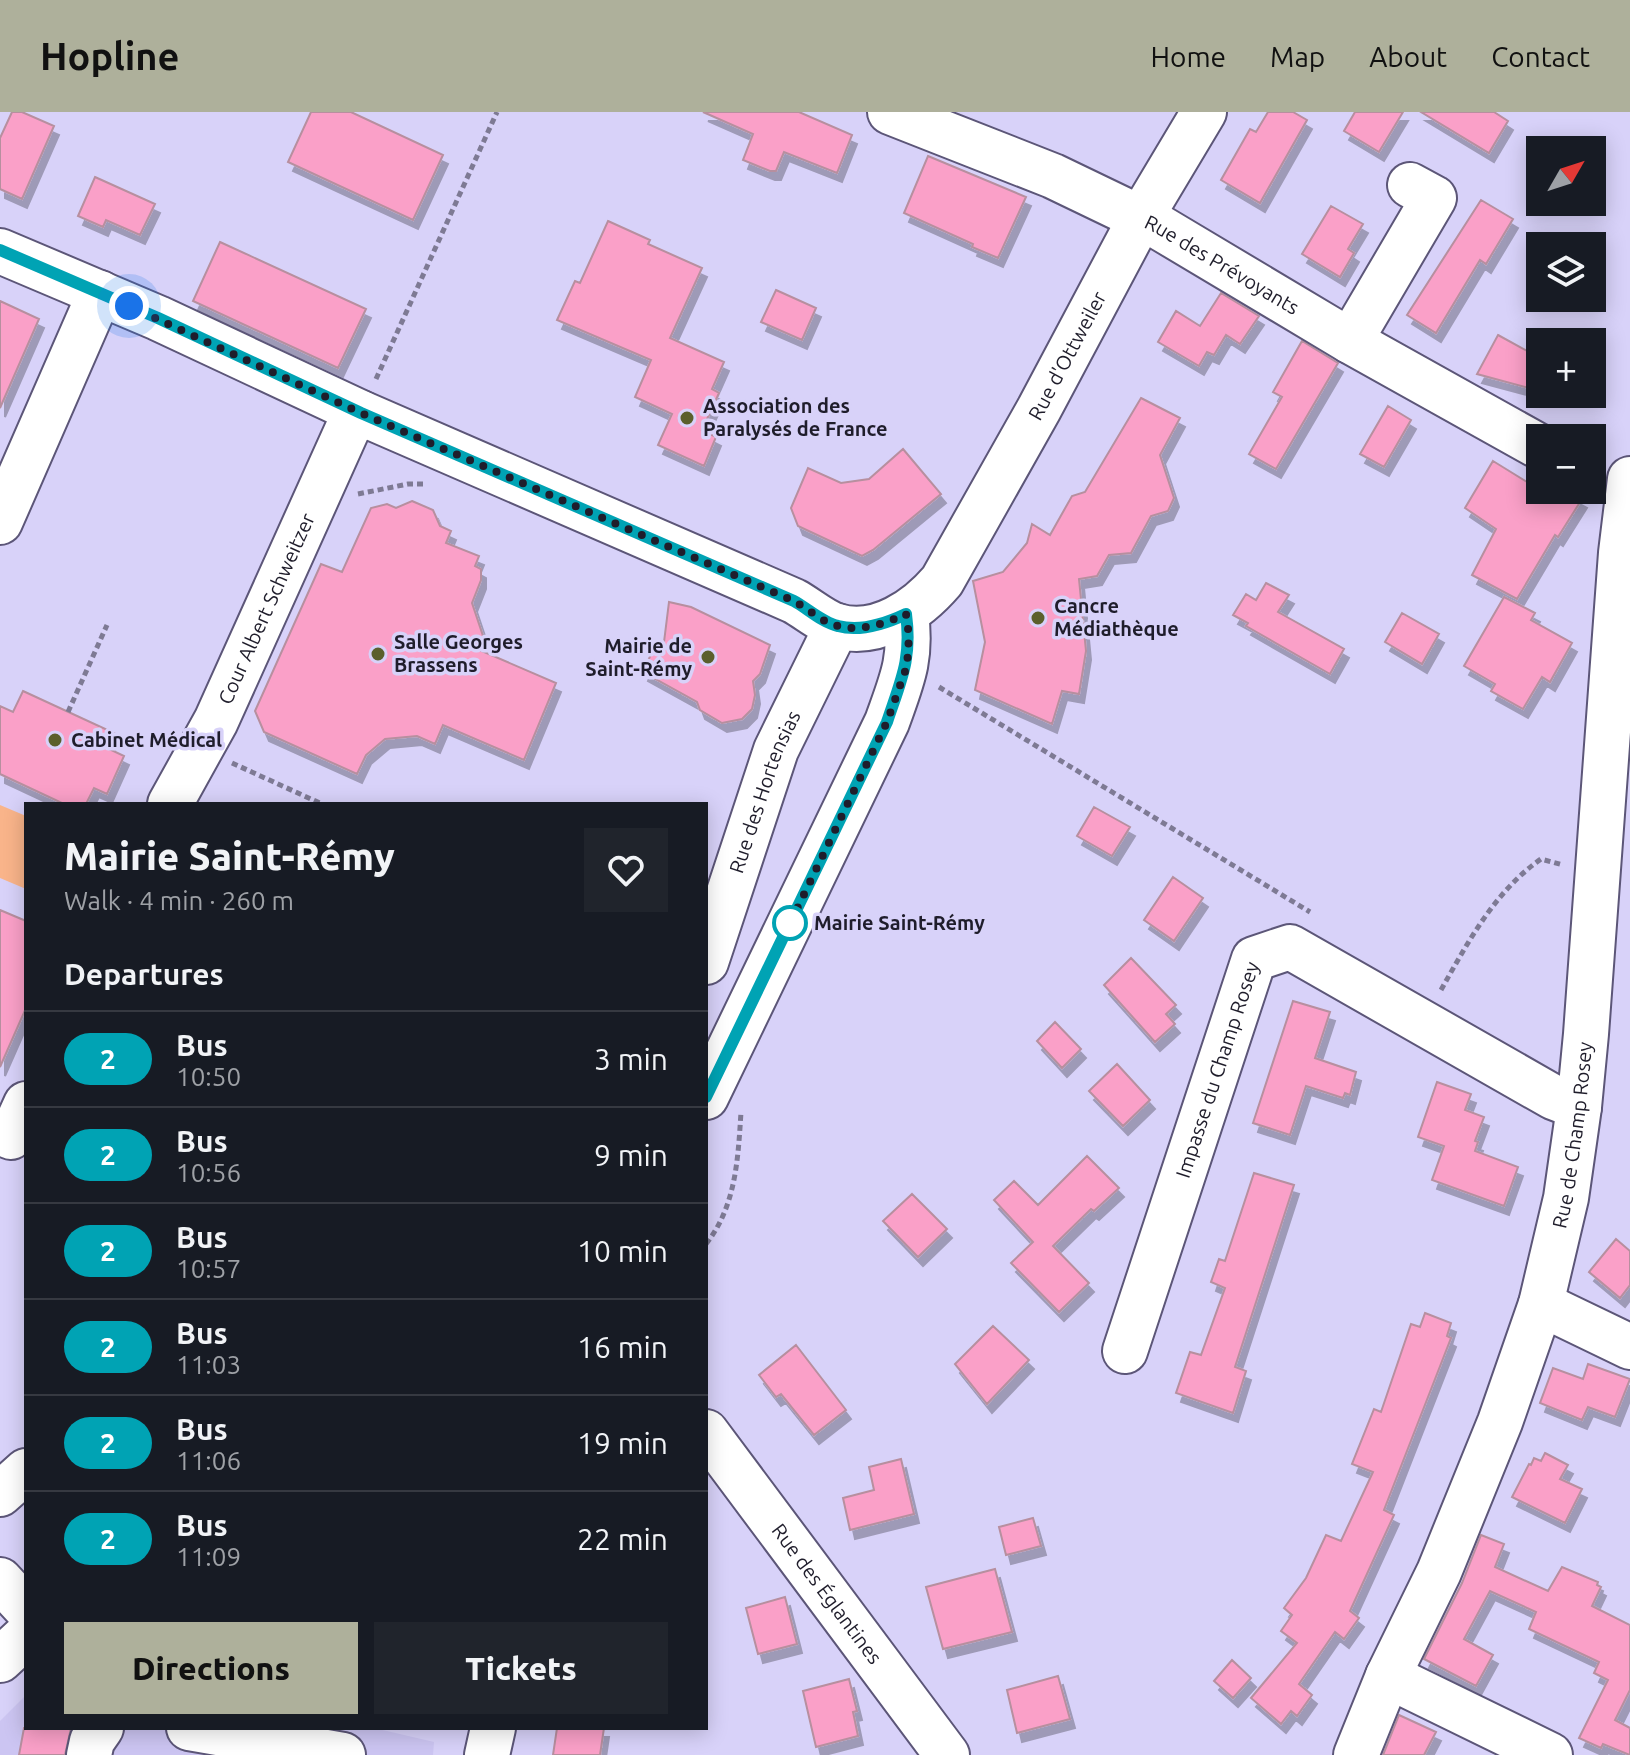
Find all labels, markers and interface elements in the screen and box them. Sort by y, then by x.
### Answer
text: Hopline [40,35,179,77]
text: Home [1151,41,1226,72]
text: Map [1270,41,1325,72]
text: About [1369,41,1447,72]
text: Contact [1491,41,1590,72]
north arrow [1526,136,1606,216]
map controls [1526,136,1606,504]
street label: Rue des Prévoyants [1141,210,1303,319]
button: layers [1526,232,1606,312]
your location [109,286,149,326]
street label: Rue d'Ottweiler [1023,287,1111,424]
button: + [1526,328,1606,408]
place label: Association des Paralysés de France [703,394,887,440]
marker: Association des Paralysés de France [678,409,696,427]
button: − [1526,424,1606,504]
street label: Cour Albert Schweitzer [213,509,319,708]
place label: Cancre Médiathèque [1054,594,1179,640]
marker: Cancre Médiathèque [1029,609,1047,627]
place label: Salle Georges Brassens [394,630,523,676]
place label: Mairie de Saint-Rémy [585,634,692,680]
marker: Salle Georges Brassens [369,645,387,663]
marker: Mairie de Saint-Rémy [699,648,717,666]
street label: Rue des Hortensias [724,707,805,876]
place label: Cabinet Médical [71,728,222,751]
marker: Cabinet Médical [46,731,64,749]
button: heart [584,828,668,912]
text: Mairie Saint-Rémy [64,835,395,877]
text: Walk · 4 min · 260 m [64,886,294,915]
marker: Mairie Saint-Rémy [773,906,807,940]
place label: Mairie Saint-Rémy [814,911,985,934]
text: Departures [64,957,224,991]
street label: Impasse du Champ Rosey [1171,958,1263,1181]
text: Bus [176,1028,228,1062]
street label: Rue de Champ Rosey [1547,1041,1596,1230]
text: 3 min [594,1042,668,1076]
text: 2 [100,1043,116,1074]
text: 10:50 [176,1062,241,1091]
text: Bus [176,1124,228,1158]
text: 9 min [594,1138,668,1172]
text: 2 [100,1139,116,1170]
text: 10:56 [176,1158,241,1187]
text: Bus [176,1220,228,1254]
text: 10 min [577,1234,668,1268]
text: 2 [100,1235,116,1266]
text: 10:57 [176,1254,241,1283]
text: Bus [176,1316,228,1350]
text: 16 min [577,1330,668,1364]
text: 2 [100,1331,116,1362]
text: 11:03 [176,1350,241,1379]
text: Bus [176,1412,228,1446]
text: 19 min [577,1426,668,1460]
text: 2 [100,1427,116,1458]
text: 11:06 [176,1446,241,1475]
text: Bus [176,1508,228,1542]
street label: Rue des Églantines [767,1519,887,1668]
text: 22 min [577,1522,668,1556]
text: 2 [100,1523,116,1554]
text: 11:09 [176,1542,241,1571]
button: Directions [64,1622,358,1714]
button: Tickets [374,1622,668,1714]

